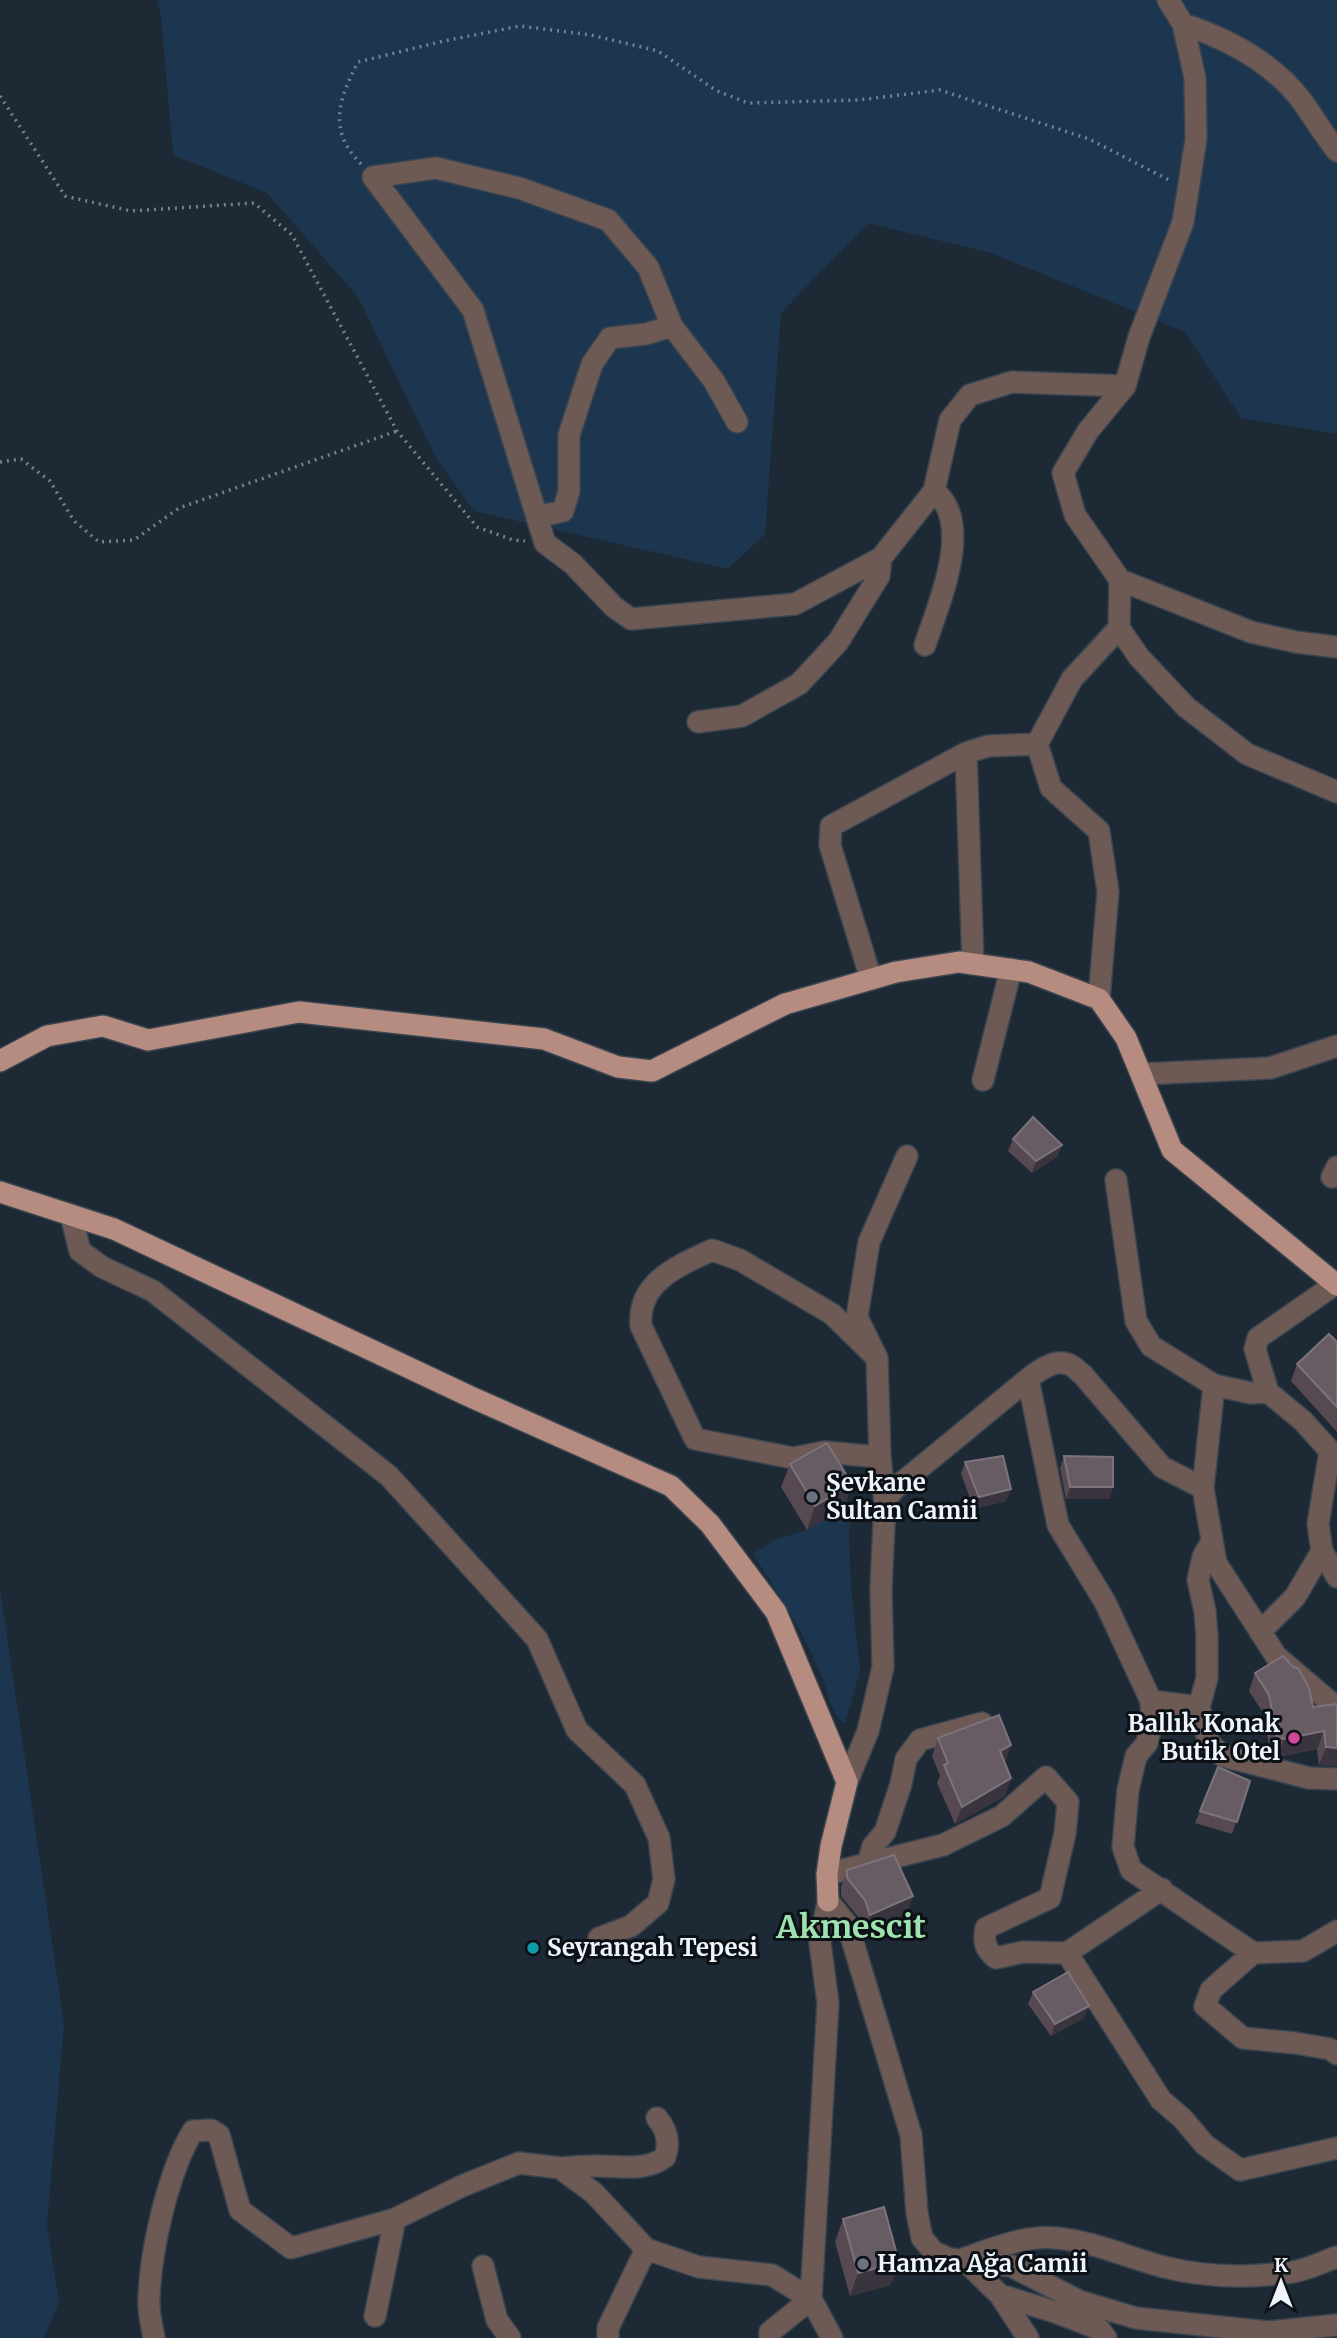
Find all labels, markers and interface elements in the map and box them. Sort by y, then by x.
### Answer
place label: Şevkane Sultan Camii [826,1467,978,1526]
marker: Şevkane Sultan Camii [804,1489,820,1505]
place label: Ballık Konak Butik Otel [1127,1708,1280,1767]
marker: Ballık Konak Butik Otel [1286,1730,1302,1746]
district label: Akmescit [775,1907,926,1947]
place label: Seyrangah Tepesi [547,1932,758,1963]
marker: Seyrangah Tepesi [525,1940,541,1956]
north arrow [1246,2247,1316,2317]
place label: Hamza Ağa Camii [877,2248,1087,2279]
text: K [1274,2253,1289,2277]
marker: Hamza Ağa Camii [855,2256,871,2272]

